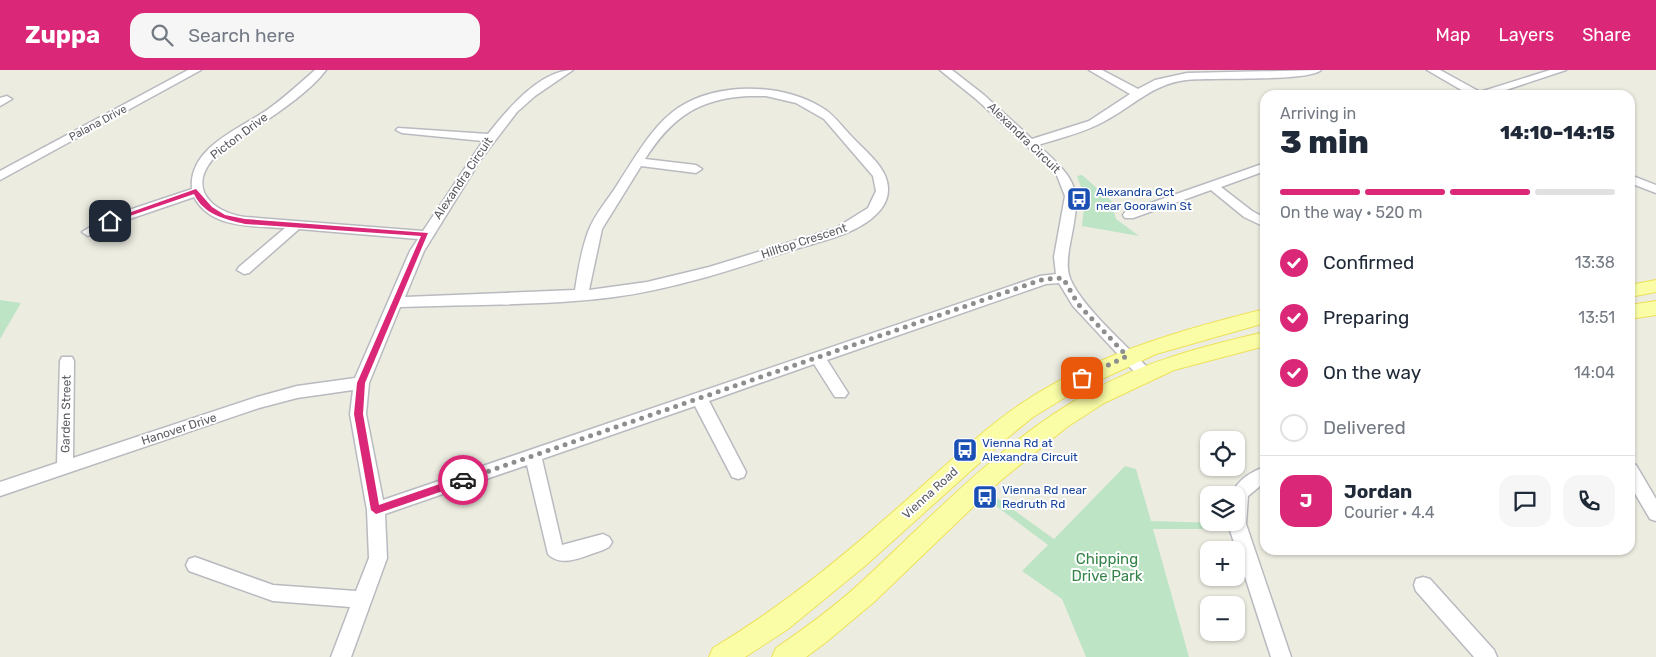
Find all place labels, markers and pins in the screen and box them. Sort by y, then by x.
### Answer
place label: Alexandra Cct near Goorawin St [1096,185,1192,213]
bus stop icon: Alexandra Cct near Goorawin St [1066,186,1092,212]
pin [89,200,131,242]
pin [1061,357,1103,399]
place label: Vienna Rd at Alexandra Circuit [982,436,1078,464]
bus stop icon: Vienna Rd at Alexandra Circuit [952,437,978,463]
place label: Vienna Rd near Redruth Rd [1002,483,1087,511]
bus stop icon: Vienna Rd near Redruth Rd [972,484,998,510]

